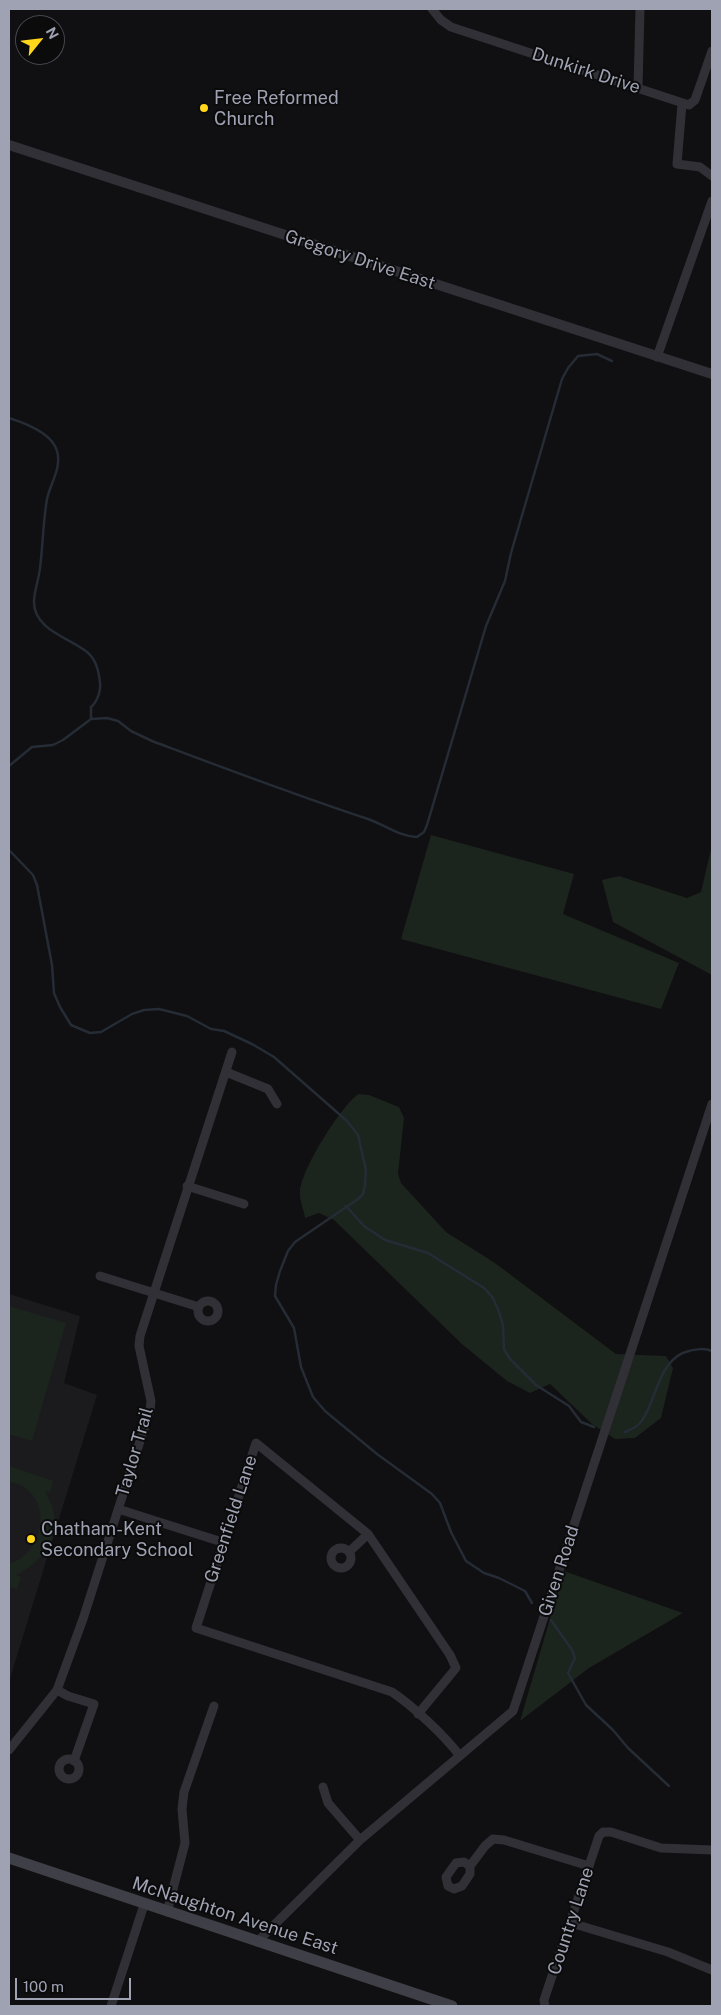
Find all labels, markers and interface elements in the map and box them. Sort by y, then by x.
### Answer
north arrow [15,15,65,65]
text: N [43,25,62,42]
street label: Dunkirk Drive [529,43,643,99]
place label: Free Reformed Church [214,87,339,130]
marker: Free Reformed Church [198,102,210,114]
street label: Gregory Drive East [282,225,438,295]
street label: Taylor Trail [112,1405,158,1499]
street label: Greenfield Lane [200,1452,262,1586]
place label: Chatham-Kent Secondary School [41,1518,193,1560]
street label: Given Road [534,1523,584,1619]
marker: Chatham-Kent Secondary School [25,1533,37,1545]
street label: Country Lane [543,1864,599,1978]
street label: McNaughton Avenue East [129,1872,341,1960]
scale bar [18,1968,134,2000]
text: 100 m [23,1978,64,1995]

